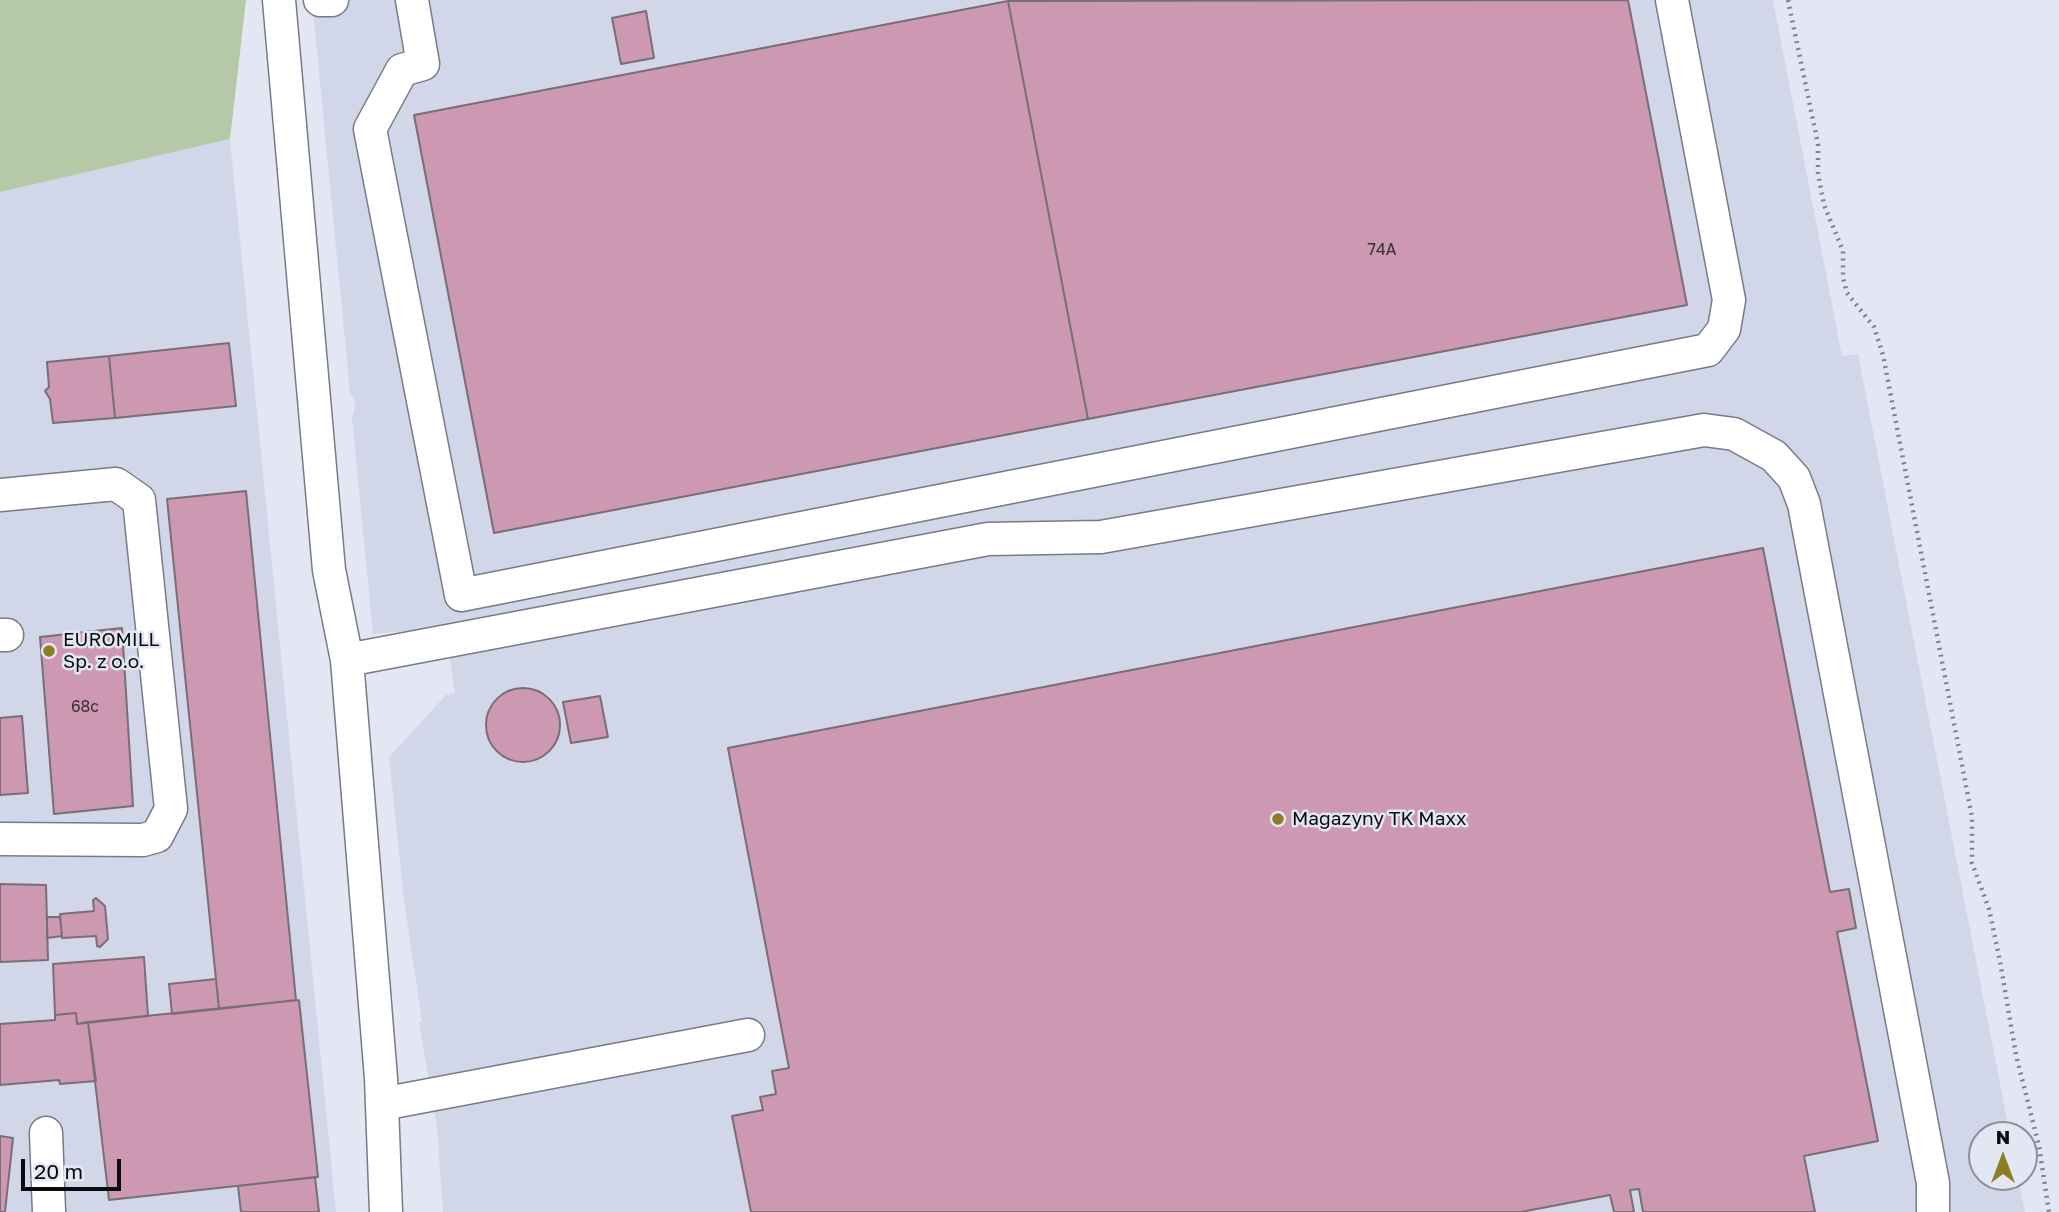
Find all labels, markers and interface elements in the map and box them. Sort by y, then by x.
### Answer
house number: 74A [1368,240,1396,260]
place label: EUROMILL Sp. z o.o. [63,629,159,673]
marker: EUROMILL Sp. z o.o. [41,643,57,659]
house number: 68c [71,697,99,717]
place label: Magazyny TK Maxx [1292,808,1467,830]
marker: Magazyny TK Maxx [1270,811,1286,827]
north arrow [1968,1121,2038,1191]
text: N [1996,1125,2010,1148]
scale bar [24,1146,124,1190]
text: 20 m [34,1158,83,1184]

